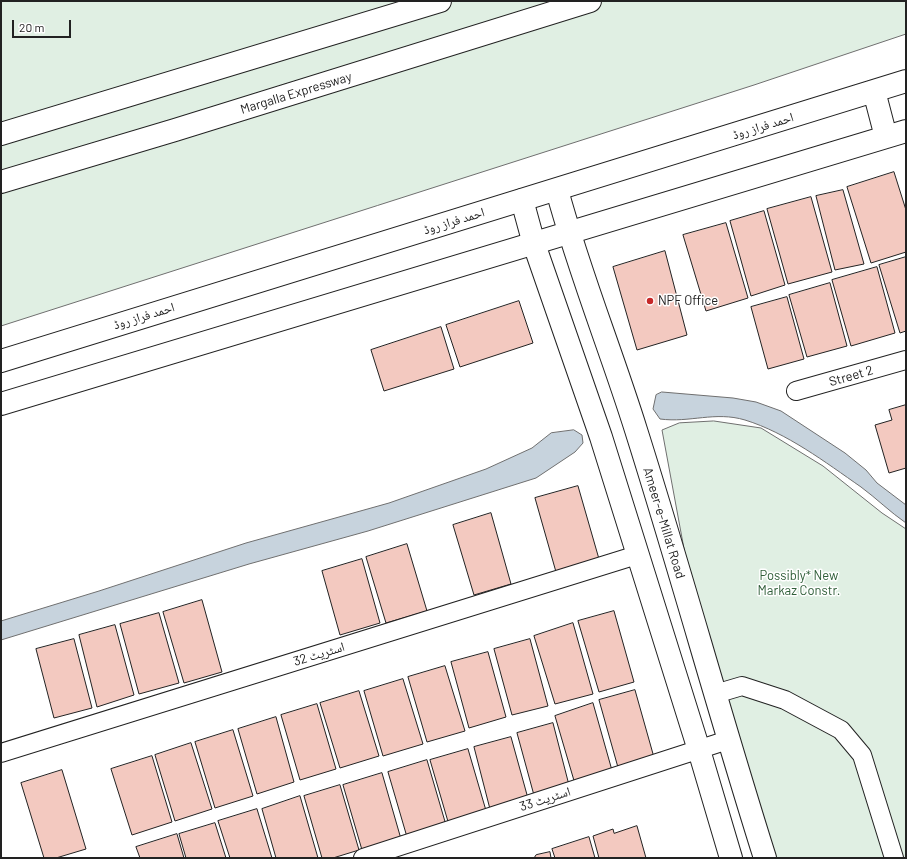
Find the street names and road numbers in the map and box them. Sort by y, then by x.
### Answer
street label: Margalla Expressway [238,69,354,117]
street label: احمد فراز روڈ [730,109,796,143]
street label: احمد فراز روڈ [421,204,487,238]
street label: احمد فراز روڈ [111,299,177,333]
street label: Street 2 [827,362,875,390]
street label: Ameer-e-Millat Road [640,465,688,581]
street label: اسٹریٹ 32 [291,639,347,669]
street label: اسٹریٹ 33 [518,783,572,815]

